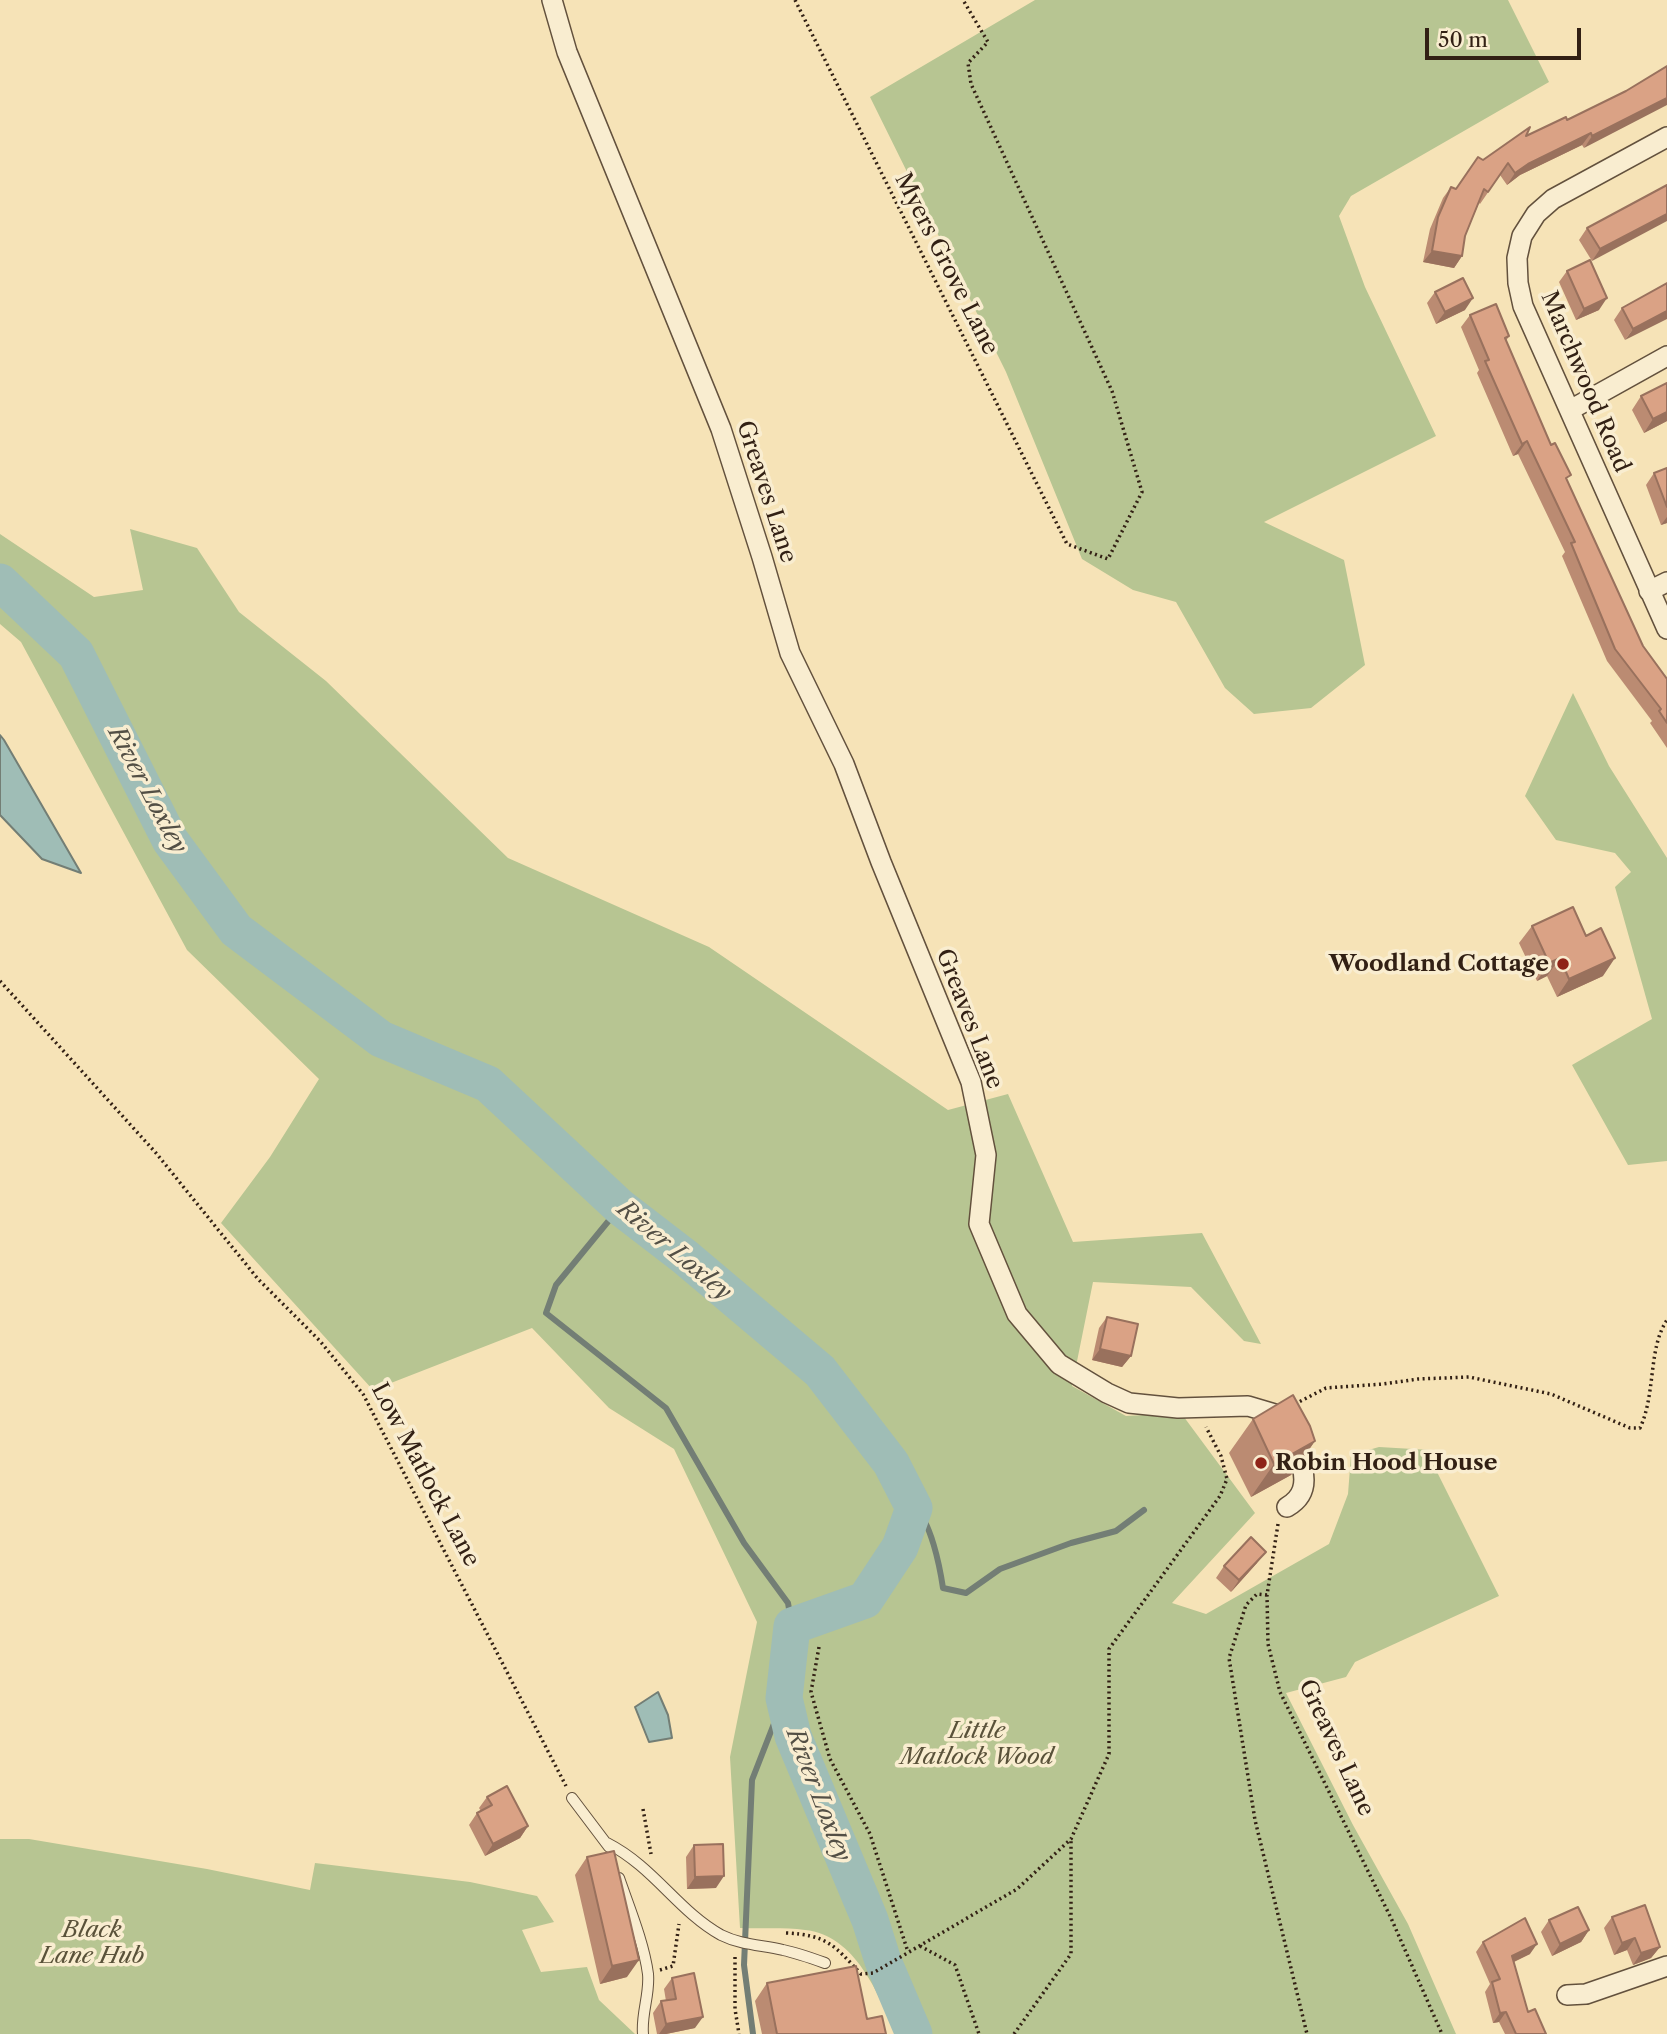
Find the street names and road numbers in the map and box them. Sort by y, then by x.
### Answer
street label: Myers Grove Lane [888,169,1004,359]
street label: Marchwood Road [1534,287,1636,477]
street label: Greaves Lane [730,418,802,566]
street label: Greaves Lane [930,945,1008,1093]
street label: Low Matlock Lane [365,1379,485,1571]
street label: Greaves Lane [1292,1675,1380,1821]

